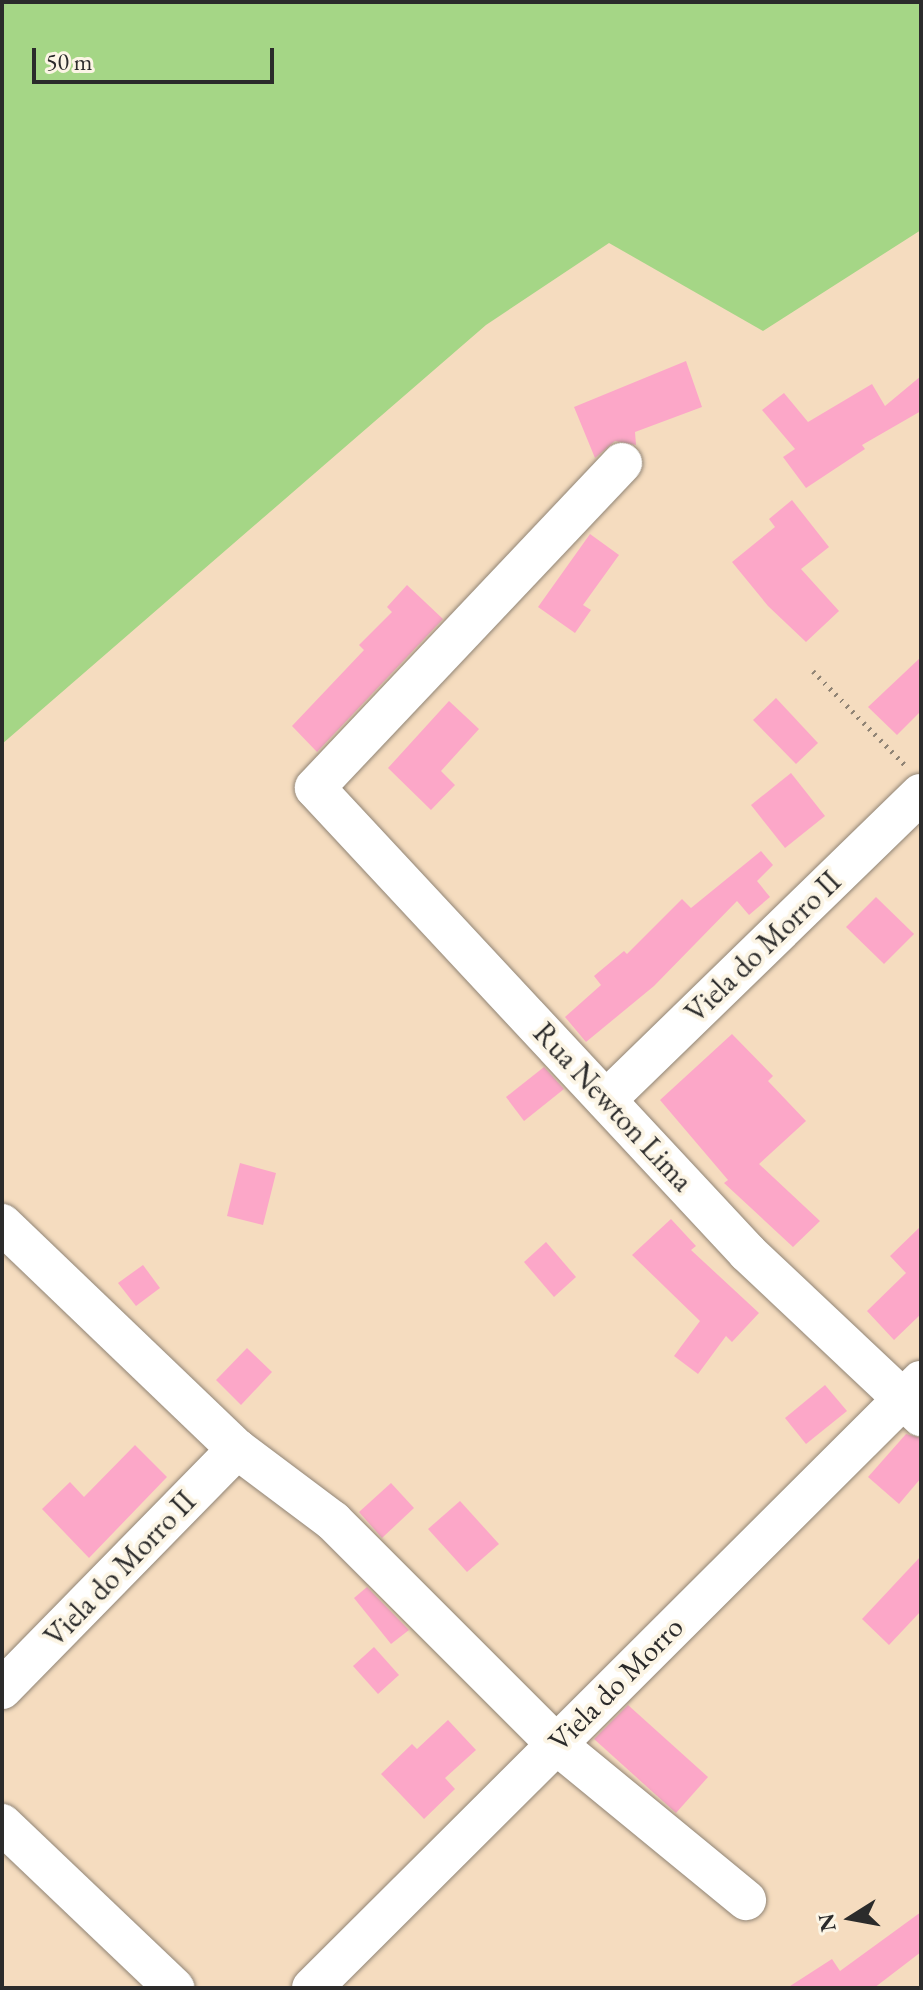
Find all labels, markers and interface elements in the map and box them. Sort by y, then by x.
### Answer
scale bar [36,32,278,82]
text: 50 m [46,46,93,77]
street label: Viela do Morro II [678,864,848,1030]
street label: Rua Newton Lima [526,1015,700,1199]
street label: Viela do Morro II [37,1484,203,1654]
street label: Viela do Morro [541,1609,691,1759]
north arrow [811,1878,891,1958]
text: N [811,1911,843,1934]

